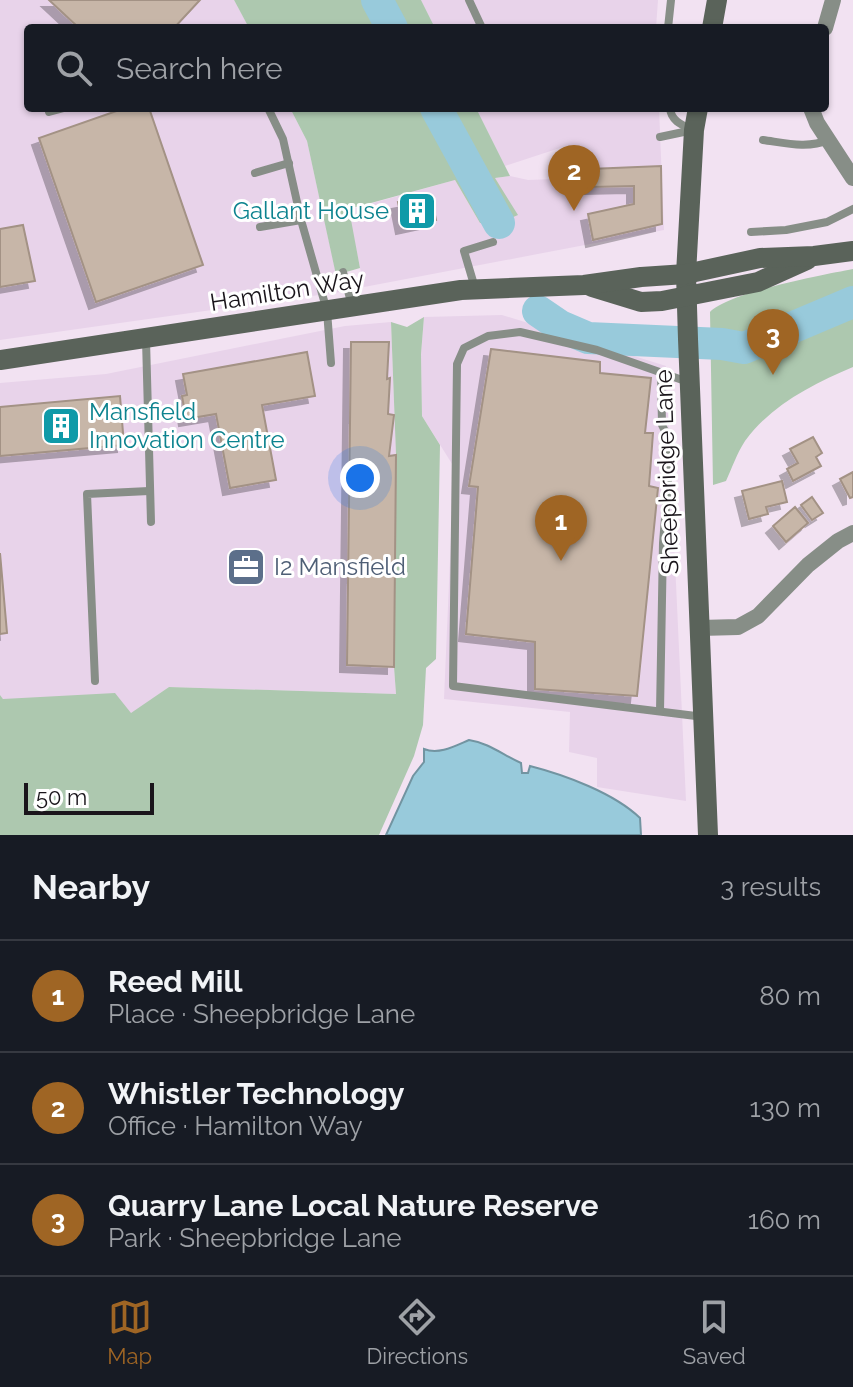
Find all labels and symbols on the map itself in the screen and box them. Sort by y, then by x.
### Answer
pin: 2 [548,145,600,211]
building icon: Gallant House [396,190,438,232]
place label: Gallant House [233,196,389,225]
street label: Hamilton Way [208,264,366,317]
pin: 3 [747,309,799,375]
street label: Sheepbridge Lane [648,369,685,575]
place label: Mansfield Innovation Centre [89,397,285,454]
building icon: Mansfield Innovation Centre [40,405,82,447]
your location [340,458,380,498]
pin: 1 [535,495,587,561]
office icon: I2 Mansfield [225,546,267,588]
place label: I2 Mansfield [274,552,406,581]
scale bar [24,779,154,815]

